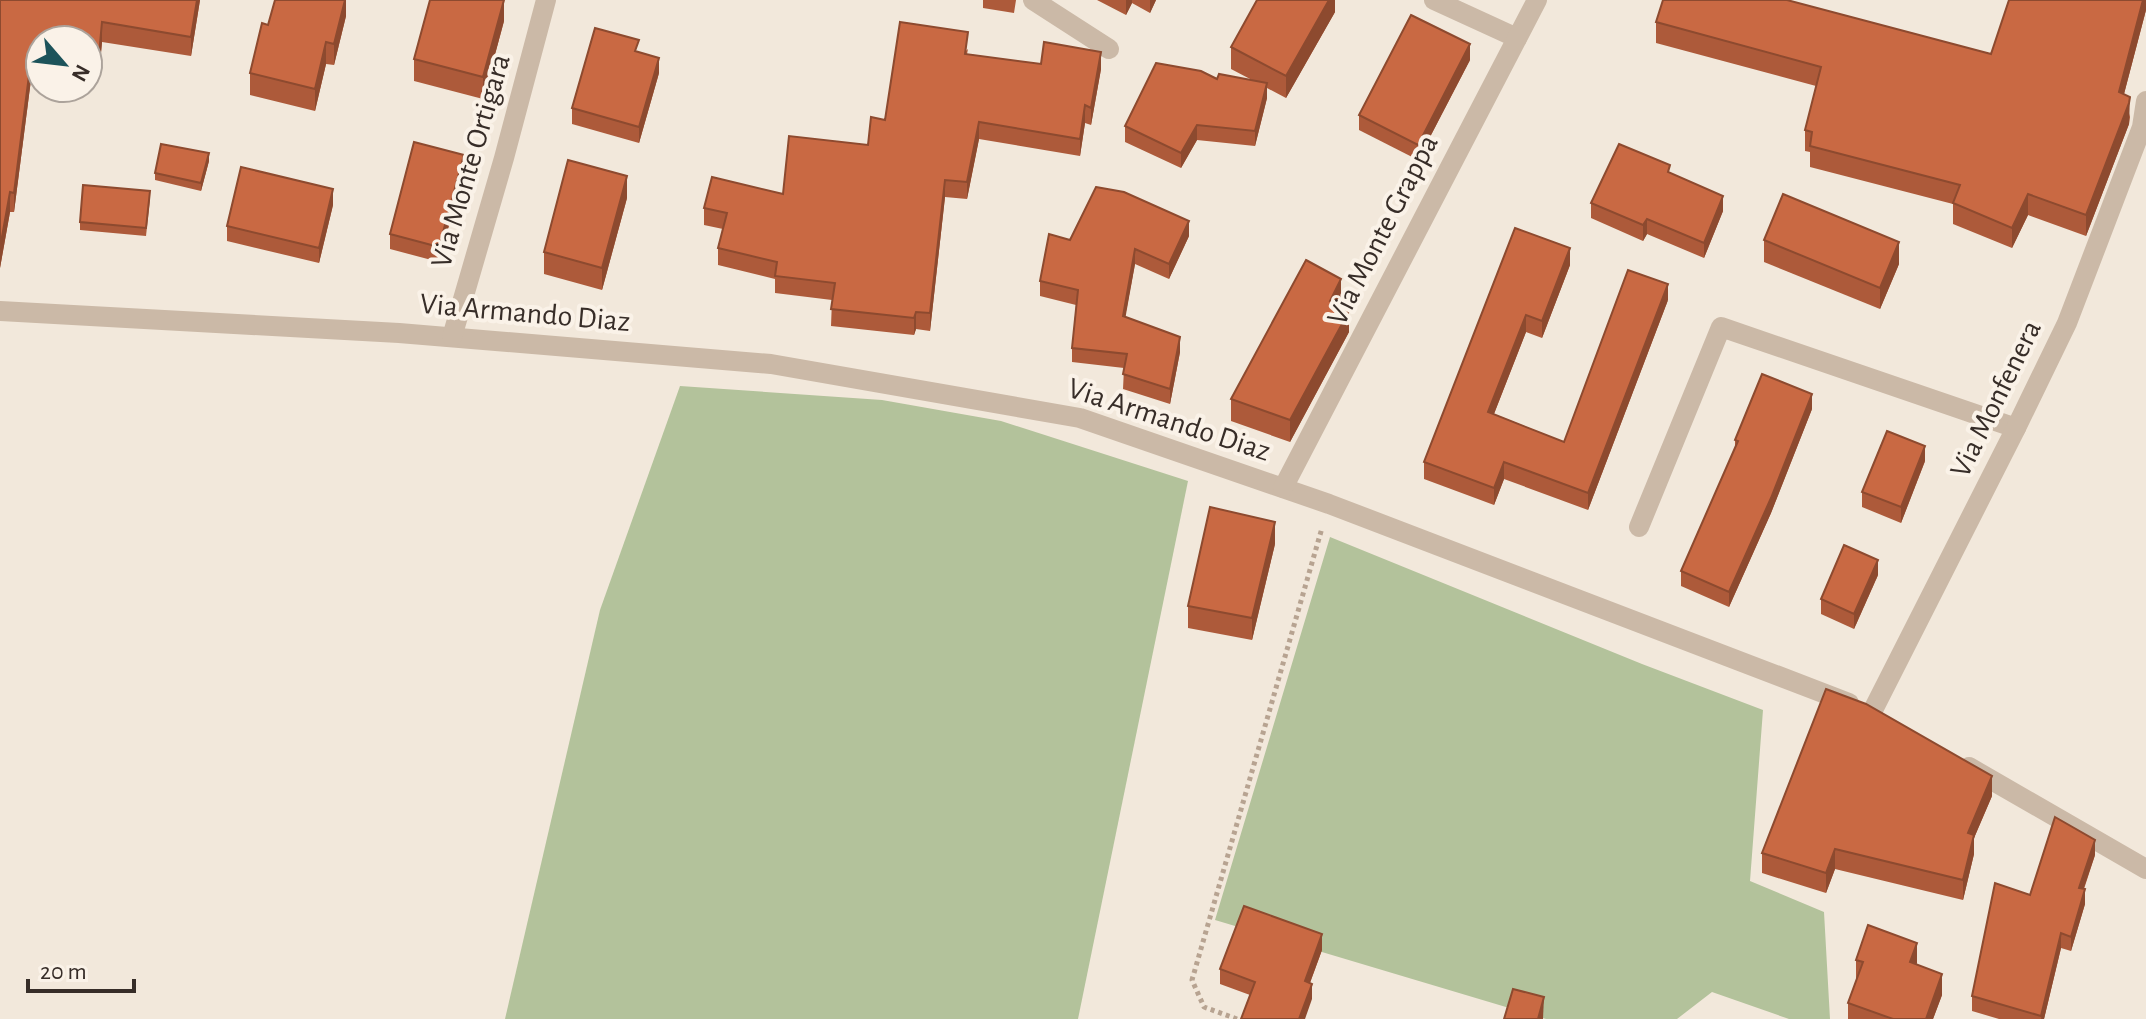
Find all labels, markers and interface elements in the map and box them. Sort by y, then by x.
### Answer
north arrow [24,24,104,104]
street label: Via Monte Ortigara [426,51,516,271]
text: N [67,61,94,85]
street label: Via Monte Grappa [1322,130,1444,330]
street label: Via Armando Diaz [419,289,631,337]
street label: Via Monfenera [1945,316,2047,482]
street label: Via Armando Diaz [1064,373,1274,467]
scale bar [28,943,134,993]
text: 20 m [40,960,87,984]

